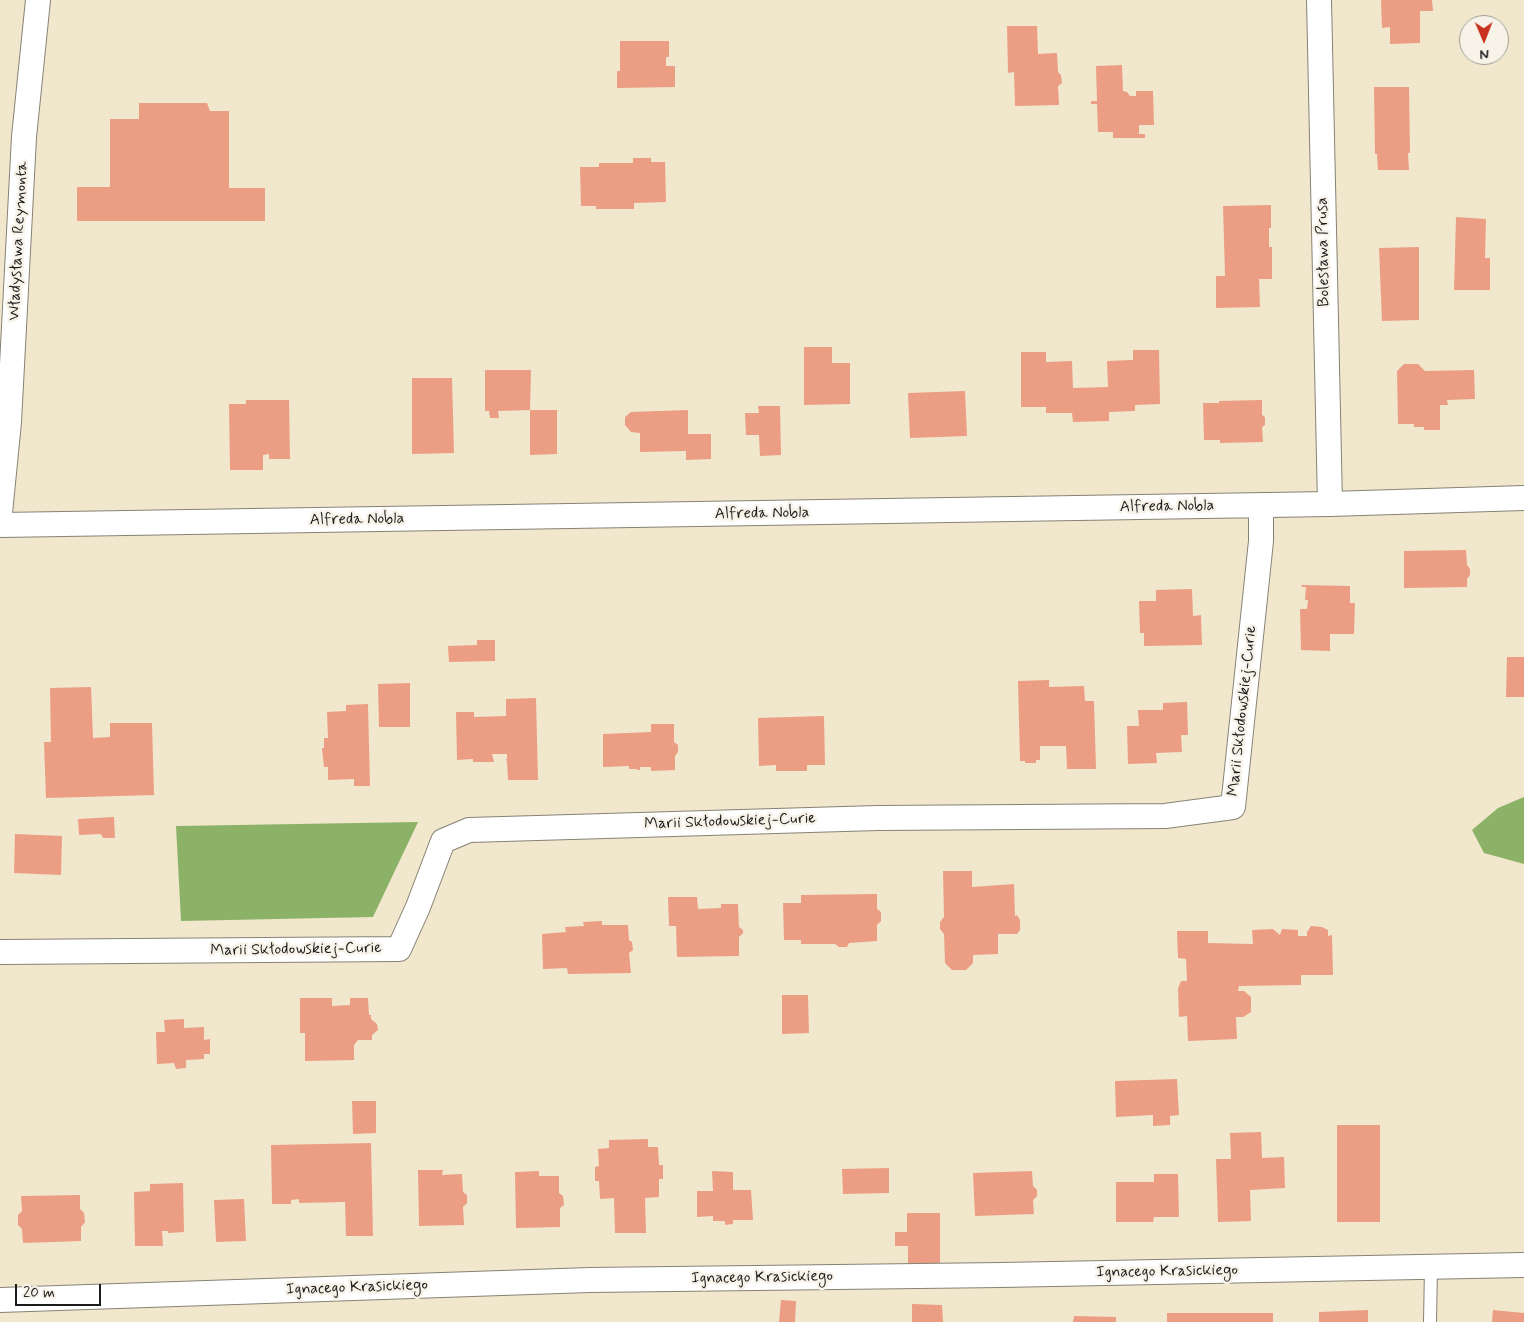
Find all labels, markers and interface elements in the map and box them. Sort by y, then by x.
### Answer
north arrow [1459,15,1509,65]
text: N [1479,45,1489,63]
street label: Władysława Reymonta [5,161,33,321]
street label: Bolesława Prusa [1313,197,1335,307]
street label: Alfreda Nobla [1120,497,1214,517]
street label: Alfreda Nobla [715,504,809,524]
street label: Alfreda Nobla [310,510,404,530]
street label: Marii Skłodowskiej-Curie [1224,625,1262,797]
street label: Marii Skłodowskiej-Curie [644,809,816,835]
street label: Marii Skłodowskiej-Curie [210,939,382,961]
street label: Ignacego Krasickiego [1096,1261,1238,1283]
street label: Ignacego Krasickiego [691,1267,833,1289]
scale bar [18,1274,104,1306]
street label: Ignacego Krasickiego [286,1276,428,1300]
text: 20 m [23,1283,55,1303]

